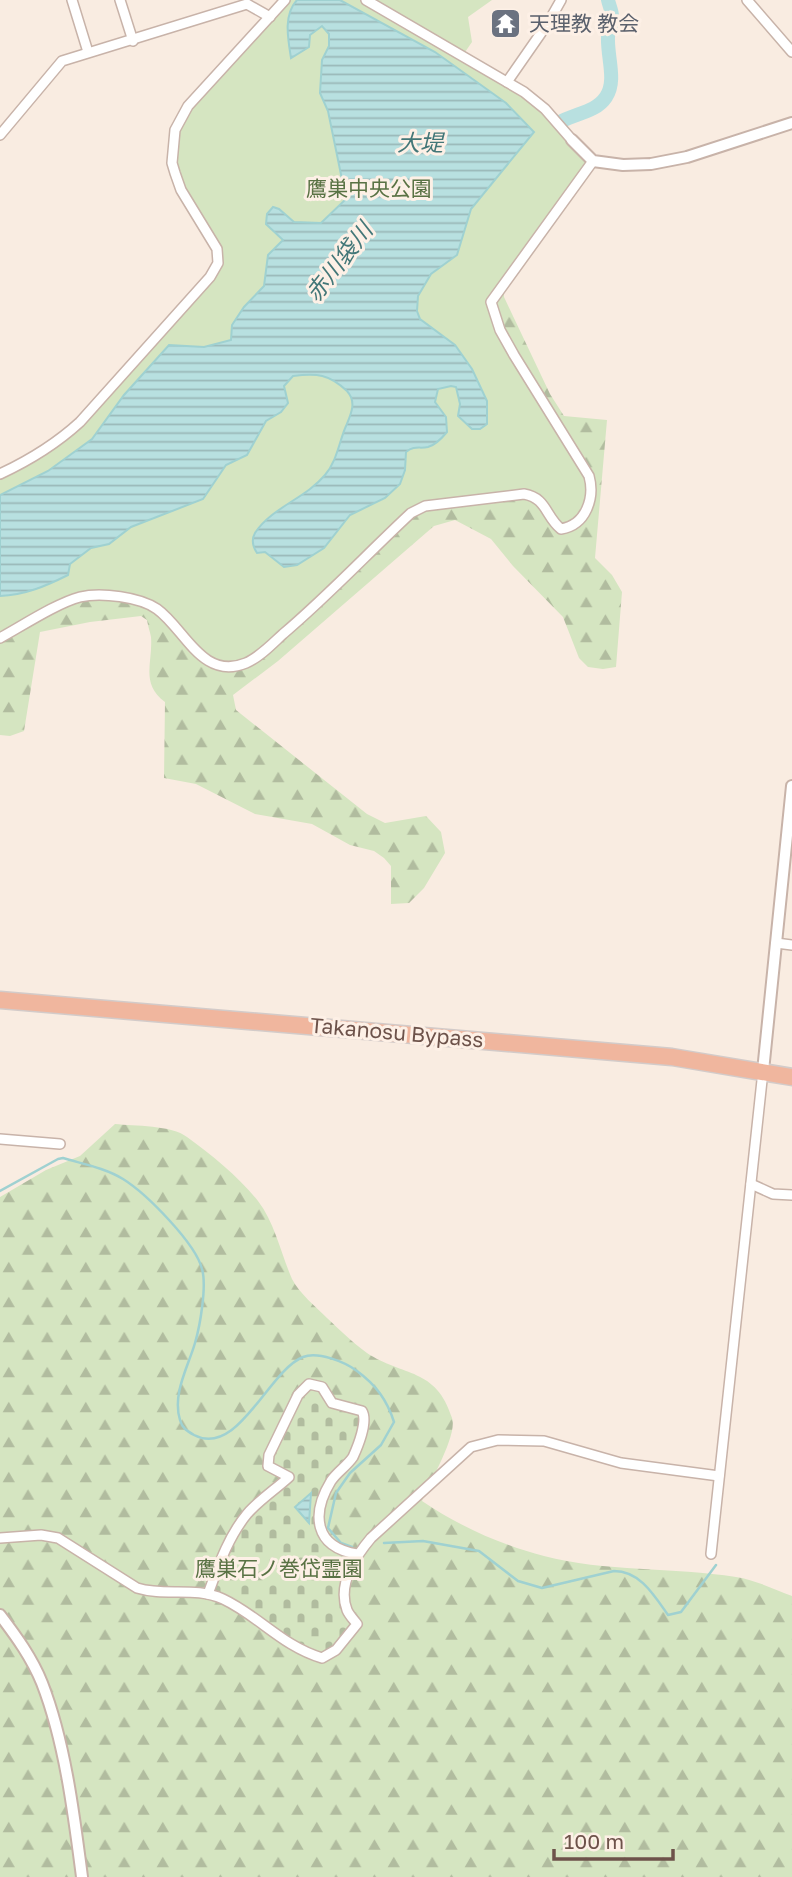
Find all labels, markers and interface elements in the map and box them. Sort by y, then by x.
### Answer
temple icon: 天理教 教会 [489,7,523,41]
place label: 天理教 教会 [529,10,639,36]
water label: 大堤 [397,128,446,156]
park label: 鷹巣中央公園 [306,175,432,201]
water label: 赤川袋川 [299,214,379,306]
street label: Takanosu Bypass [309,1011,485,1053]
park label: 鷹巣石ノ巻岱霊園 [195,1555,363,1581]
scale bar [554,1818,673,1862]
text: 100 m [564,1828,624,1854]

